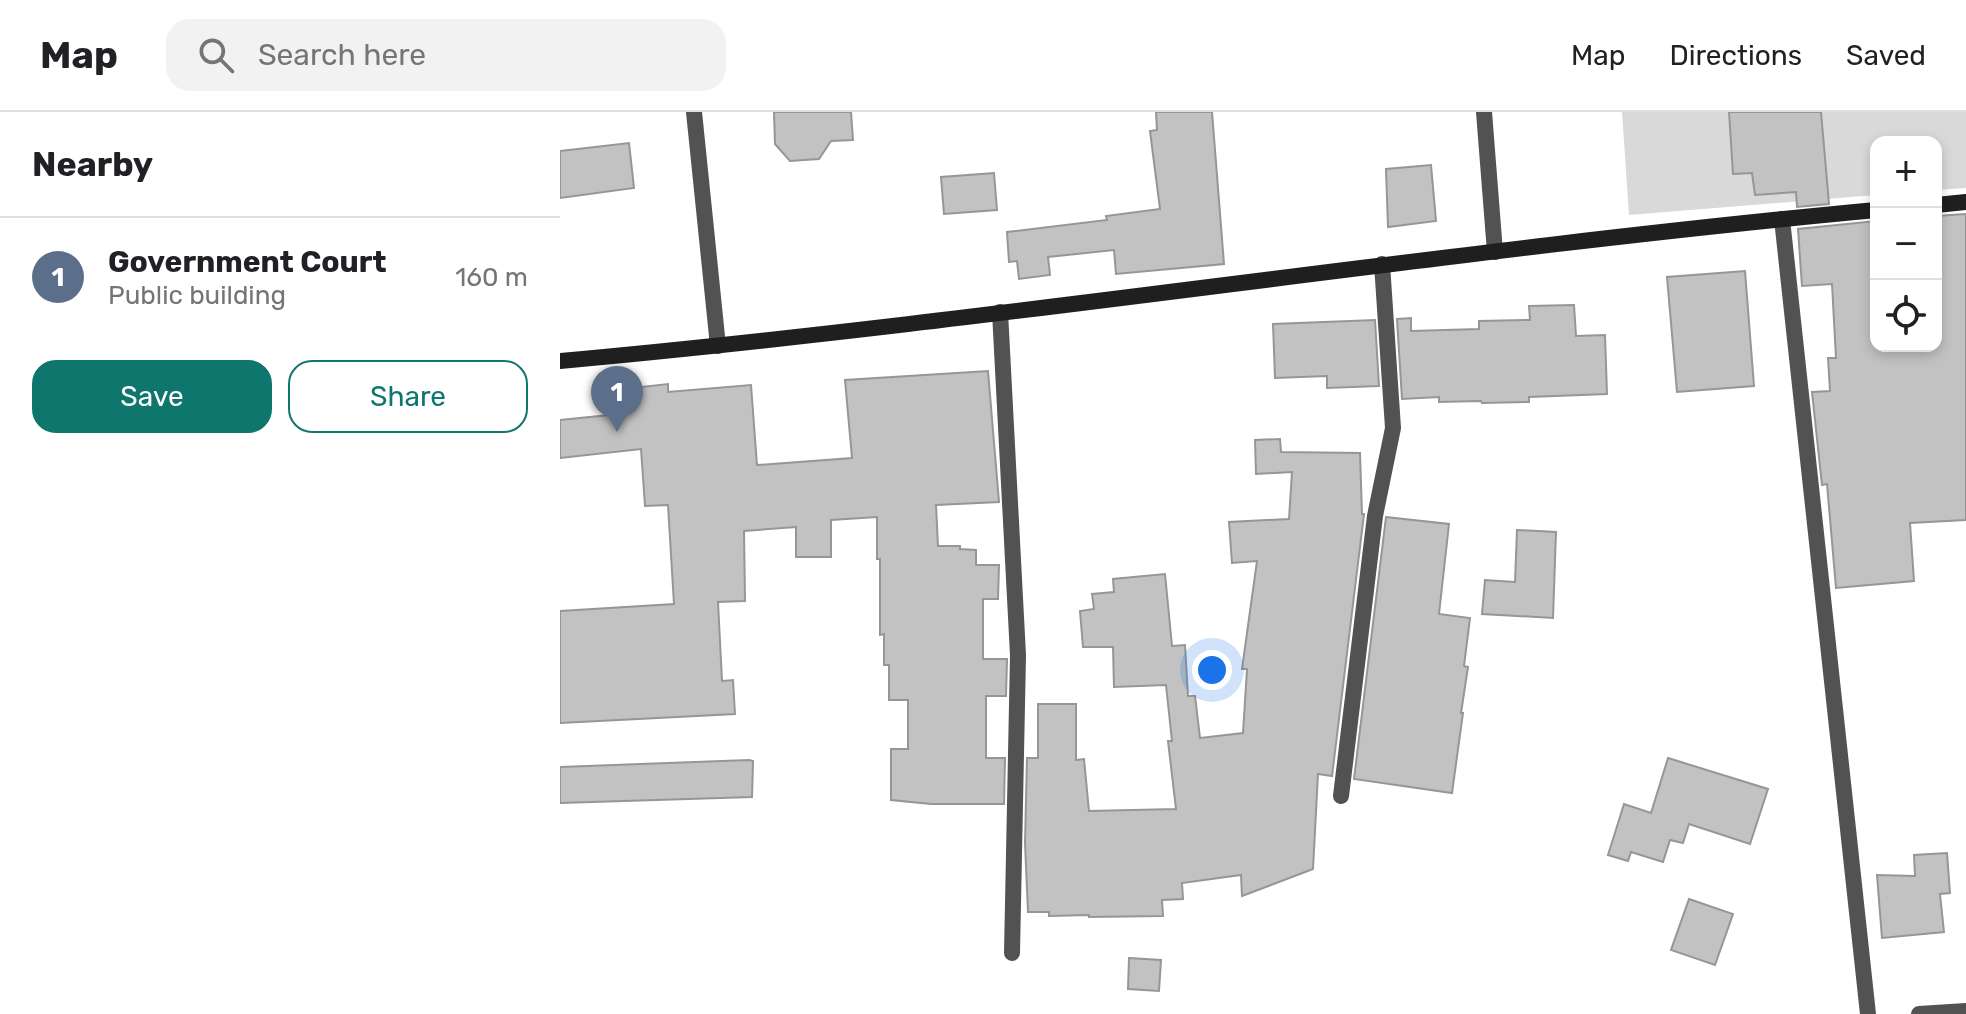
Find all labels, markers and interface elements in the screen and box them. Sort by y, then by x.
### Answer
search box [166,19,726,91]
text: Map [40,32,118,78]
icon: search [194,33,238,77]
text: Search here [258,37,426,73]
text: Map [1571,39,1625,72]
text: Directions [1669,39,1802,72]
text: Saved [1846,39,1926,72]
map controls [1870,136,1942,352]
button: + [1870,136,1942,208]
text: Nearby [32,144,153,185]
button: − [1870,208,1942,280]
text: Government Court [108,244,386,280]
text: 1 [52,262,64,293]
text: 160 m [455,262,528,293]
text: Public building [108,280,286,311]
button: locate [1870,280,1942,352]
button: Save [32,360,272,433]
button: Share [288,360,528,433]
pin: 1 [591,366,643,432]
your location [1192,650,1232,690]

